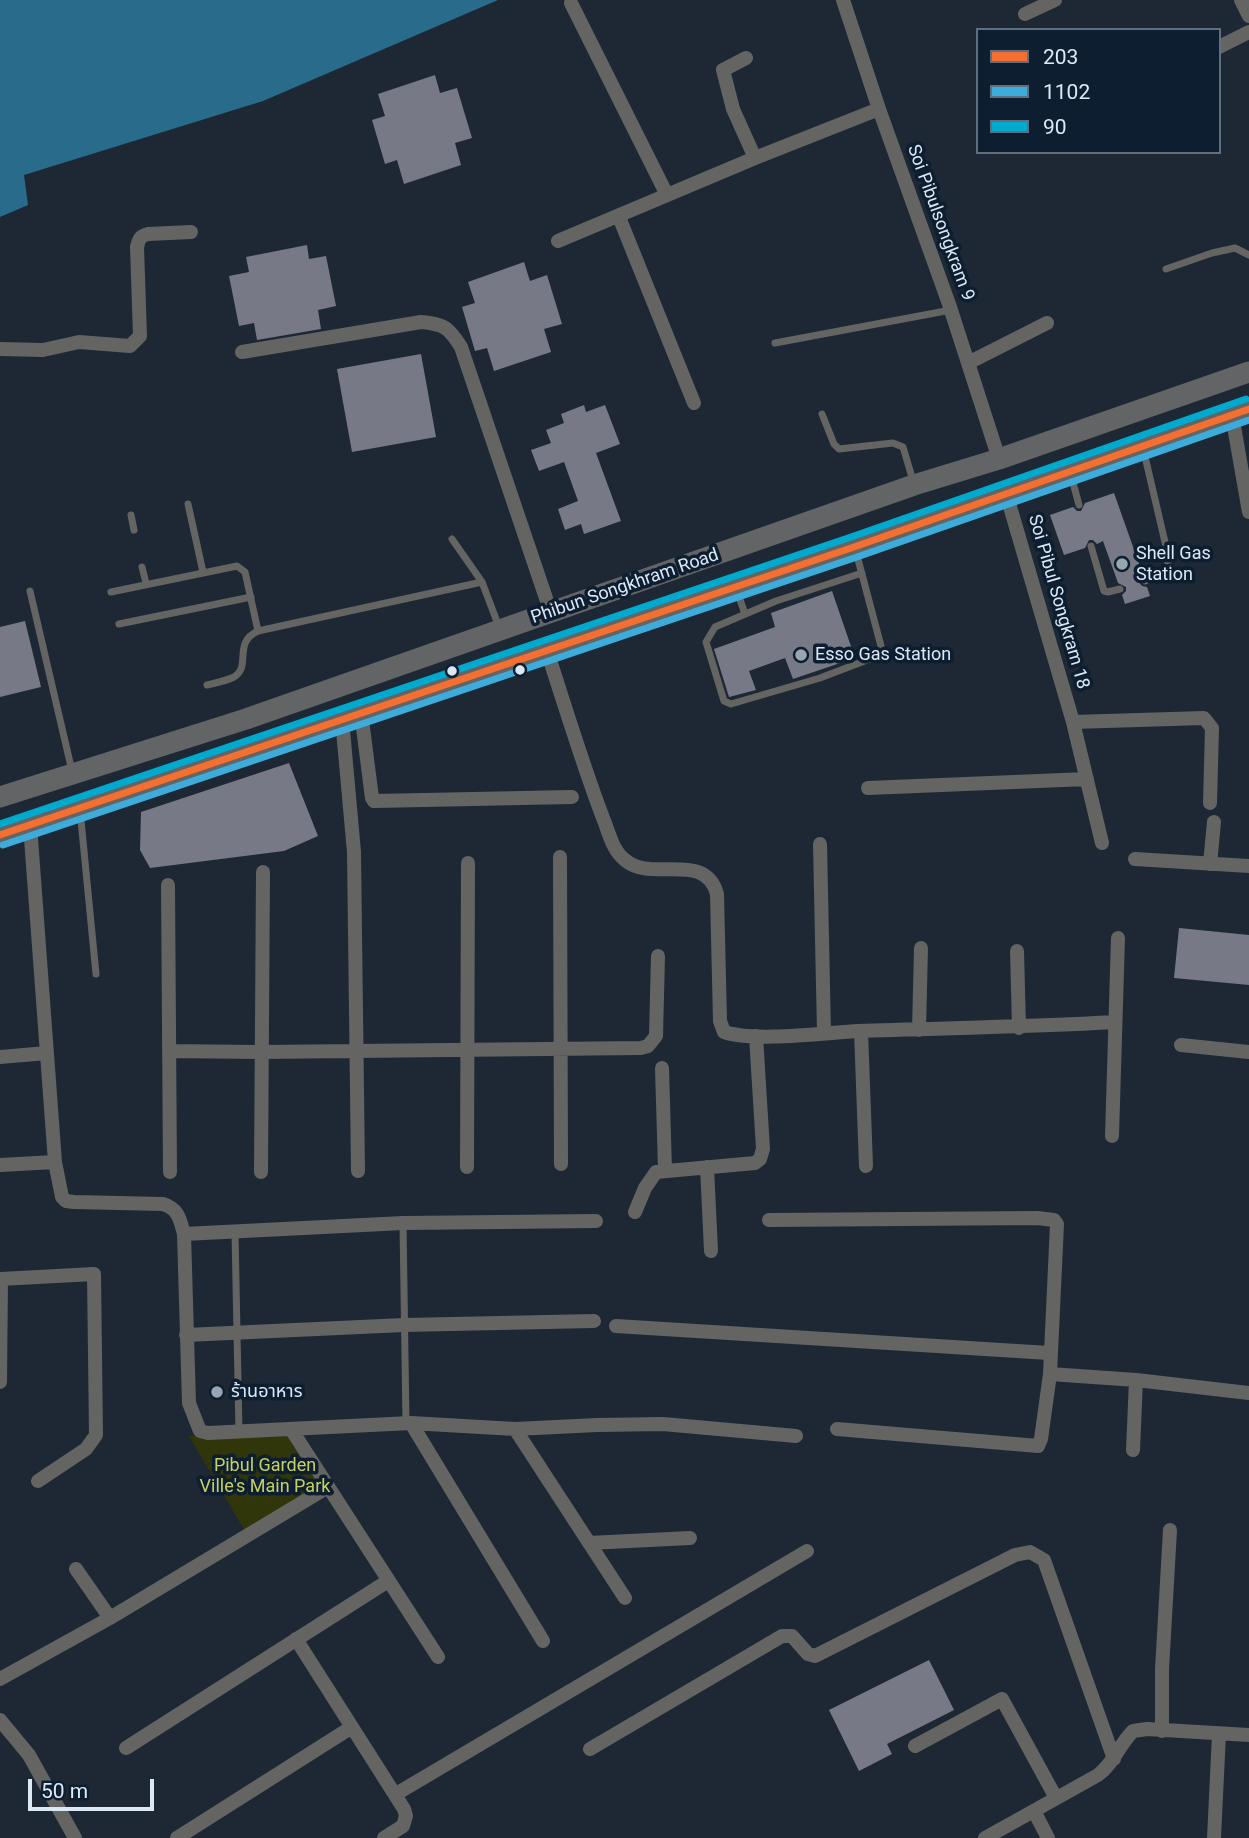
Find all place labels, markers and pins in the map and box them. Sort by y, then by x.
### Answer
place label: Shell Gas Station [1136,543,1211,586]
marker: Shell Gas Station [1114,556,1130,572]
place label: Esso Gas Station [815,644,951,666]
marker: Esso Gas Station [793,647,809,663]
unlabelled marker [513,663,527,677]
unlabelled marker [445,664,459,678]
place label: ร้านอาหาร [231,1381,302,1403]
marker: ร้านอาหาร [209,1384,225,1400]

